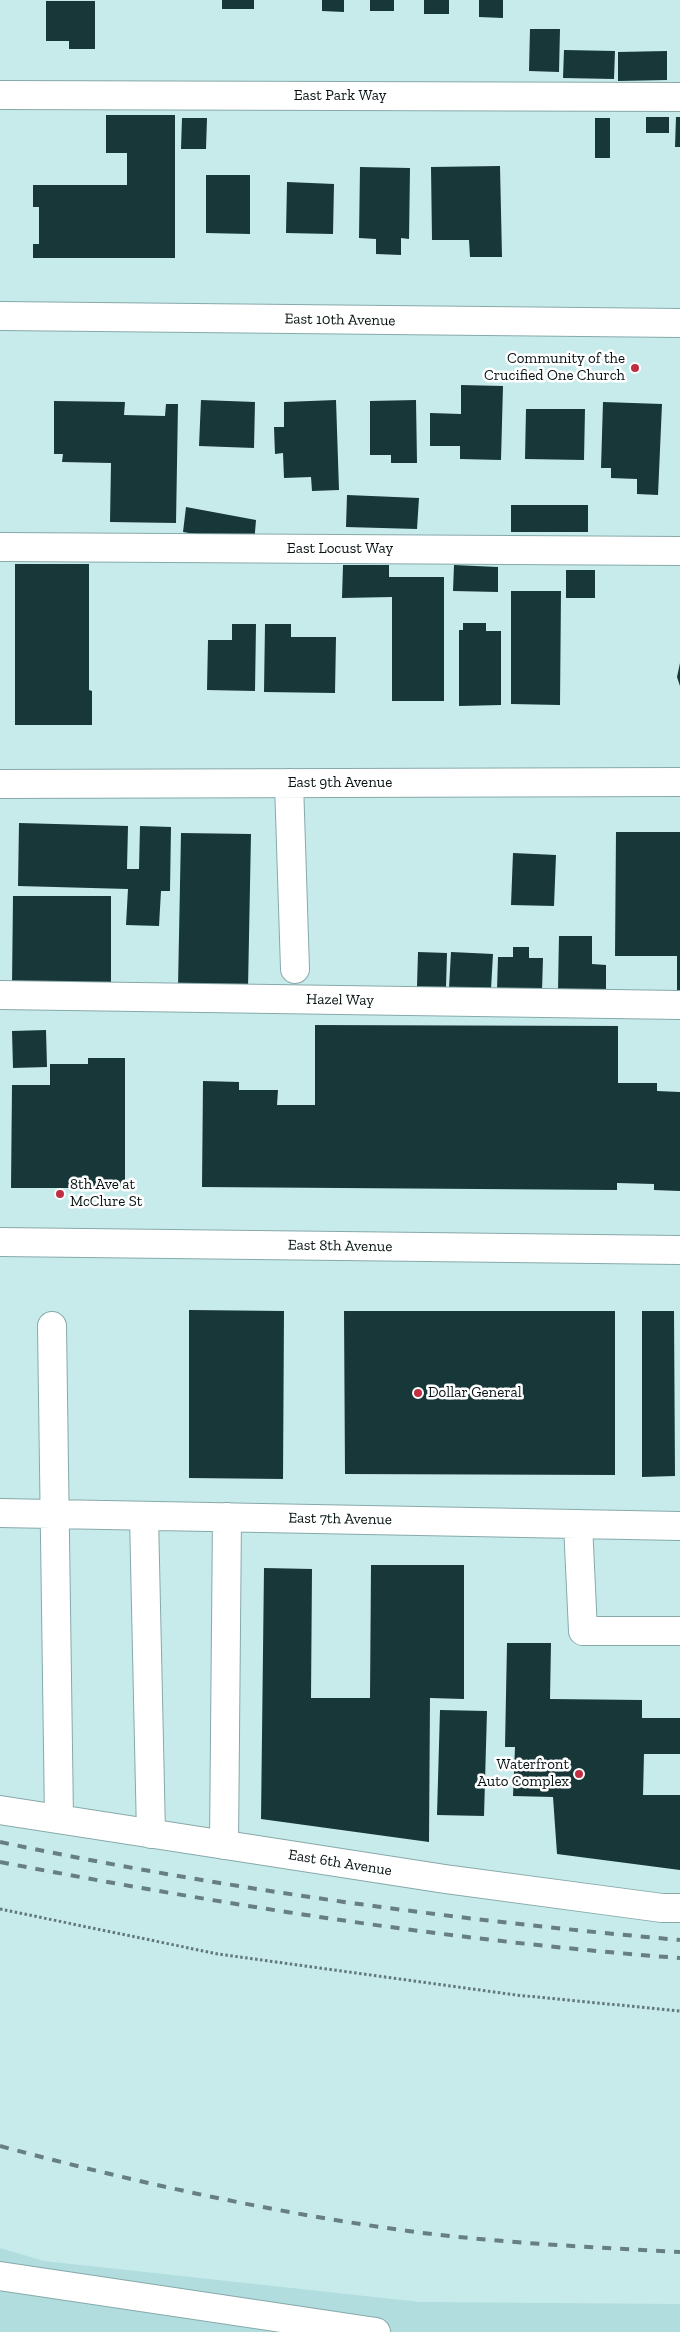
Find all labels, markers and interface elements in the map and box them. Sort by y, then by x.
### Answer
street label: East Park Way [294,87,386,105]
street label: East 10th Avenue [284,310,396,330]
place label: Community of the Crucified One Church [484,350,625,385]
marker: Community of the Crucified One Church [629,362,641,374]
street label: East Locust Way [287,540,393,558]
street label: East 9th Avenue [288,774,392,792]
street label: Hazel Way [306,990,374,1010]
place label: 8th Ave at McClure St [70,1176,142,1211]
marker: 8th Ave at McClure St [54,1188,66,1200]
street label: East 8th Avenue [288,1236,392,1256]
place label: Dollar General [428,1384,522,1402]
marker: Dollar General [412,1387,424,1399]
street label: East 7th Avenue [288,1509,392,1529]
place label: Waterfront Auto Complex [477,1756,569,1791]
marker: Waterfront Auto Complex [573,1768,585,1780]
street label: East 6th Avenue [287,1846,393,1880]

